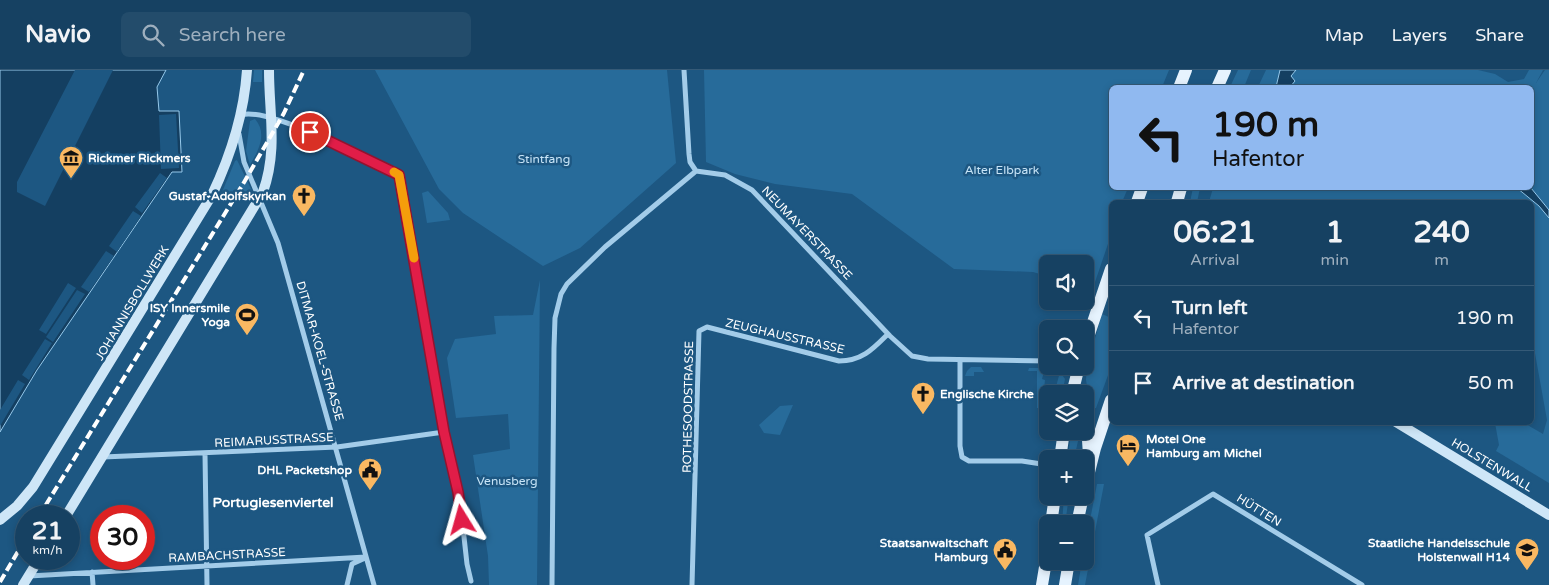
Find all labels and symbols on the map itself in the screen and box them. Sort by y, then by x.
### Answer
pin [289,111,331,153]
museum icon: Rickmer Rickmers [58,145,84,179]
place label: Rickmer Rickmers [88,151,191,165]
park label: Stintfang [518,152,570,166]
park label: Alter Elbpark [965,163,1040,177]
church icon: Gustaf-Adolfskyrkan [291,183,317,217]
street label: NEUMAYERSTRASSE [759,183,855,283]
place label: Gustaf-Adolfskyrkan [169,189,286,204]
street label: JOHANNISBOLLWERK [92,243,172,363]
street label: DITMAR-KOEL-STRASSE [293,280,347,423]
place label: ISY Innersmile Yoga [150,301,230,330]
sports icon: ISY Innersmile Yoga [234,302,260,336]
street label: ZEUGHAUSSTRASSE [724,315,846,357]
street label: ROTHESOODSTRASSE [680,341,696,473]
church icon: Englische Kirche [910,381,936,415]
place label: Englische Kirche [940,387,1034,402]
street label: REIMARUSSTRASSE [214,430,334,450]
place label: Motel One Hamburg am Michel [1146,432,1262,461]
hotel icon: Motel One Hamburg am Michel [1115,433,1141,467]
street label: HOLSTENWALL [1449,435,1535,495]
public building icon: DHL Packetshop [357,457,383,491]
place label: DHL Packetshop [257,463,352,478]
park label: Venusberg [476,474,538,488]
street label: HÜTTEN [1234,491,1284,529]
position arrow [435,493,487,545]
district label: Portugiesenviertel [212,494,334,511]
speed limit sign: 30 [90,505,155,570]
place label: Staatsanwaltschaft Hamburg [880,536,988,565]
place label: Staatliche Handelsschule Holstenwall H14 [1368,536,1510,564]
public building icon: Staatsanwaltschaft Hamburg [992,537,1018,571]
school or university icon: Staatliche Handelsschule Holstenwall H14 [1514,537,1540,571]
street label: RAMBACHSTRASSE [168,545,287,565]

